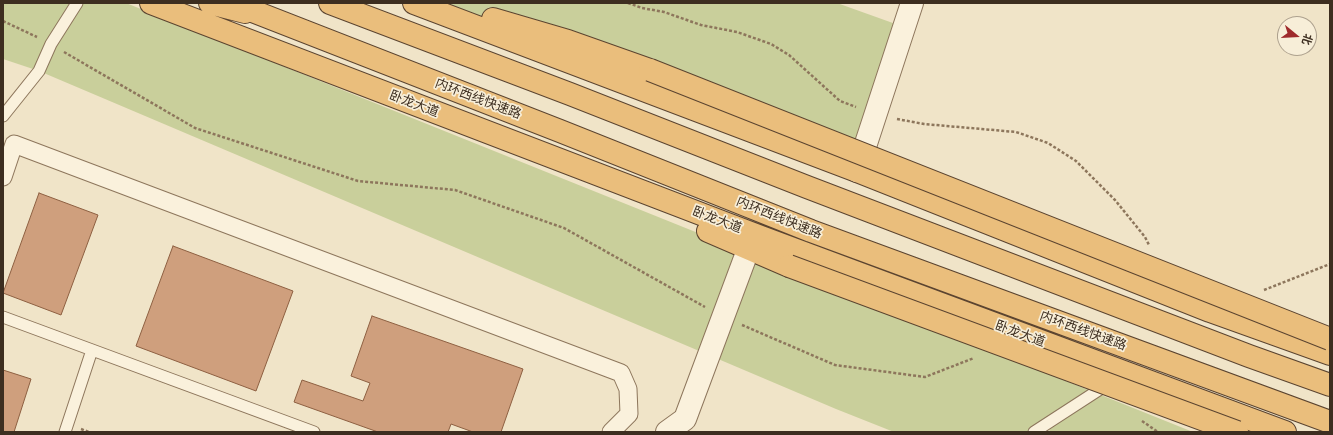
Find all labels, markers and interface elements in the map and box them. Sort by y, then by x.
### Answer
north arrow [1277,16,1317,56]
text: 北 [1299,32,1316,47]
street label: 内环西线快速路 [433,75,523,123]
street label: 卧龙大道 [387,87,441,121]
street label: 内环西线快速路 [734,194,824,242]
street label: 卧龙大道 [690,203,744,237]
street label: 内环西线快速路 [1038,308,1128,354]
street label: 卧龙大道 [993,318,1047,350]

